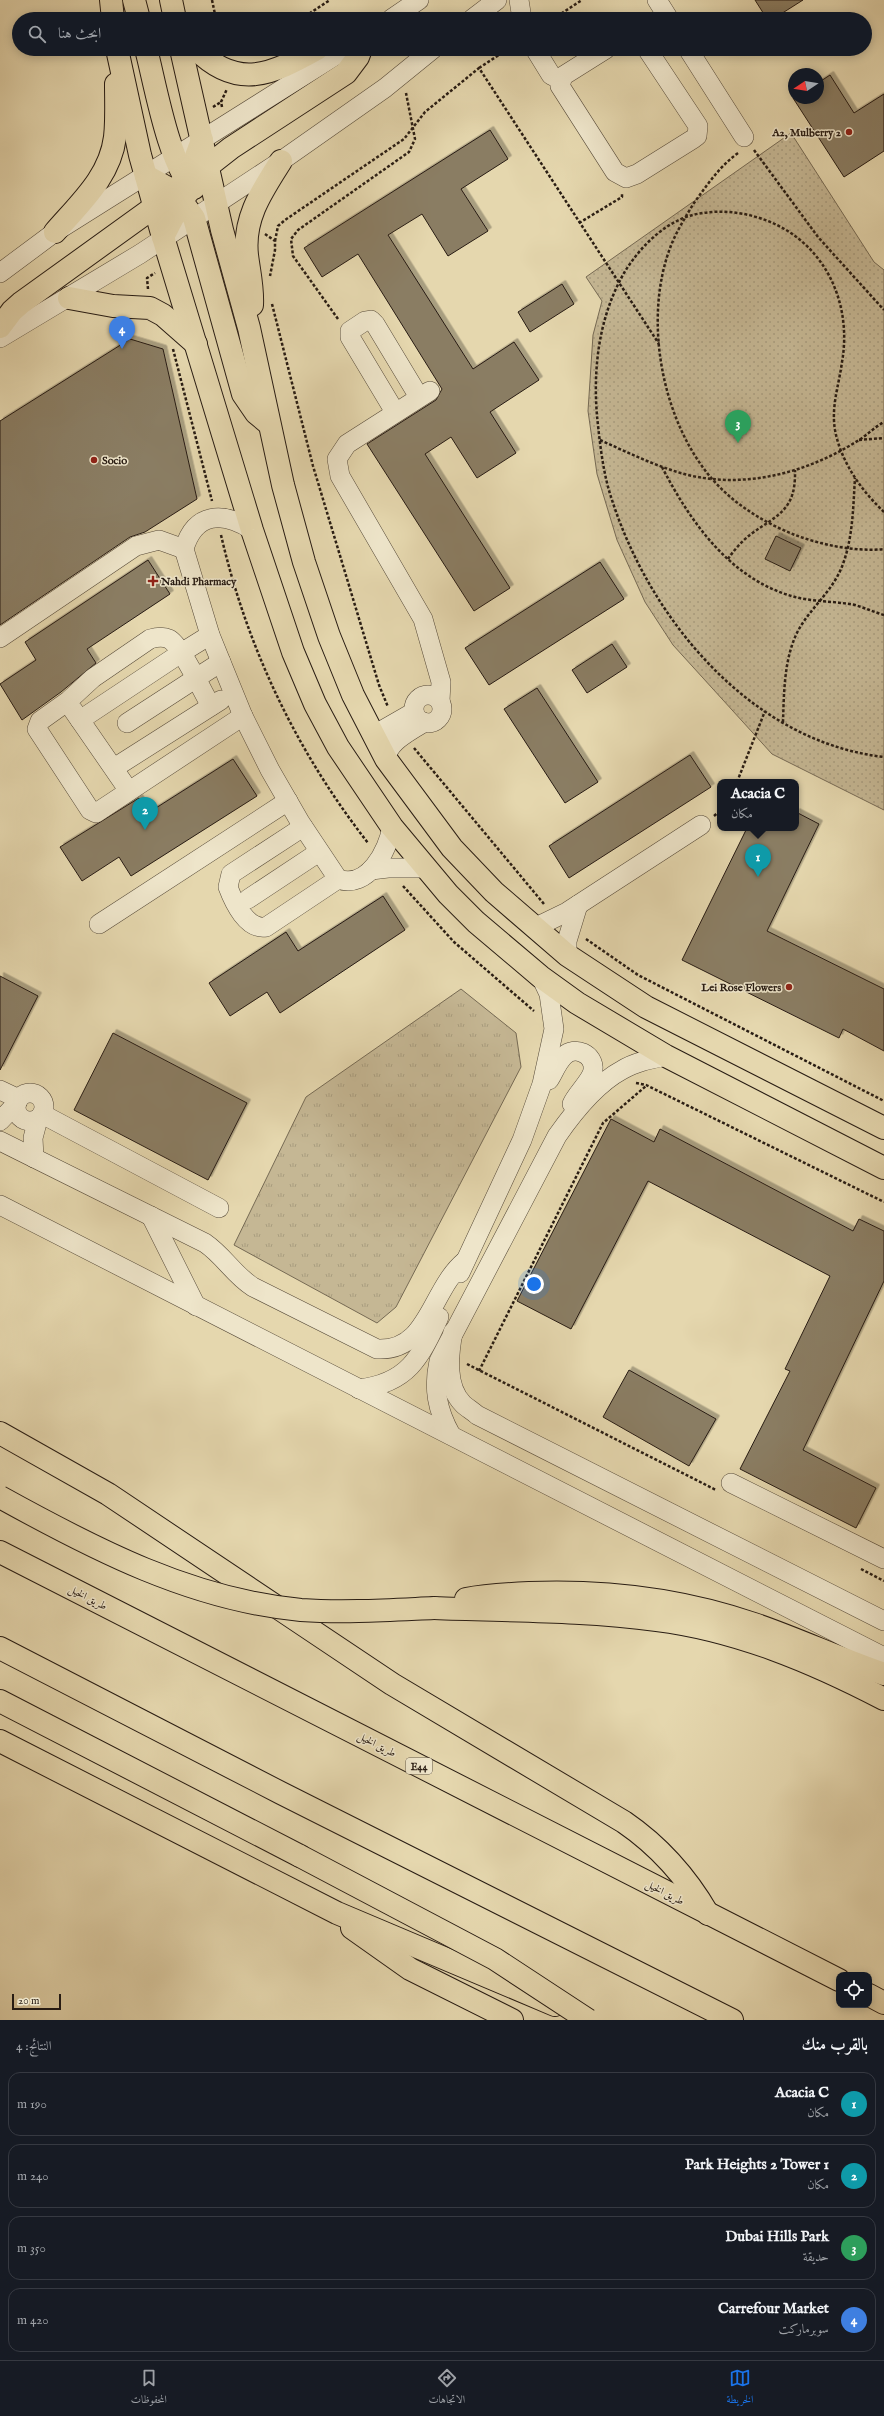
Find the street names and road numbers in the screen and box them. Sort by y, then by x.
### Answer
street label: طريق الخيل [65,1582,109,1614]
street label: طريق الخيل [354,1729,398,1761]
road number: E44 [406,1758,432,1774]
street label: طريق الخيل [642,1877,686,1909]

